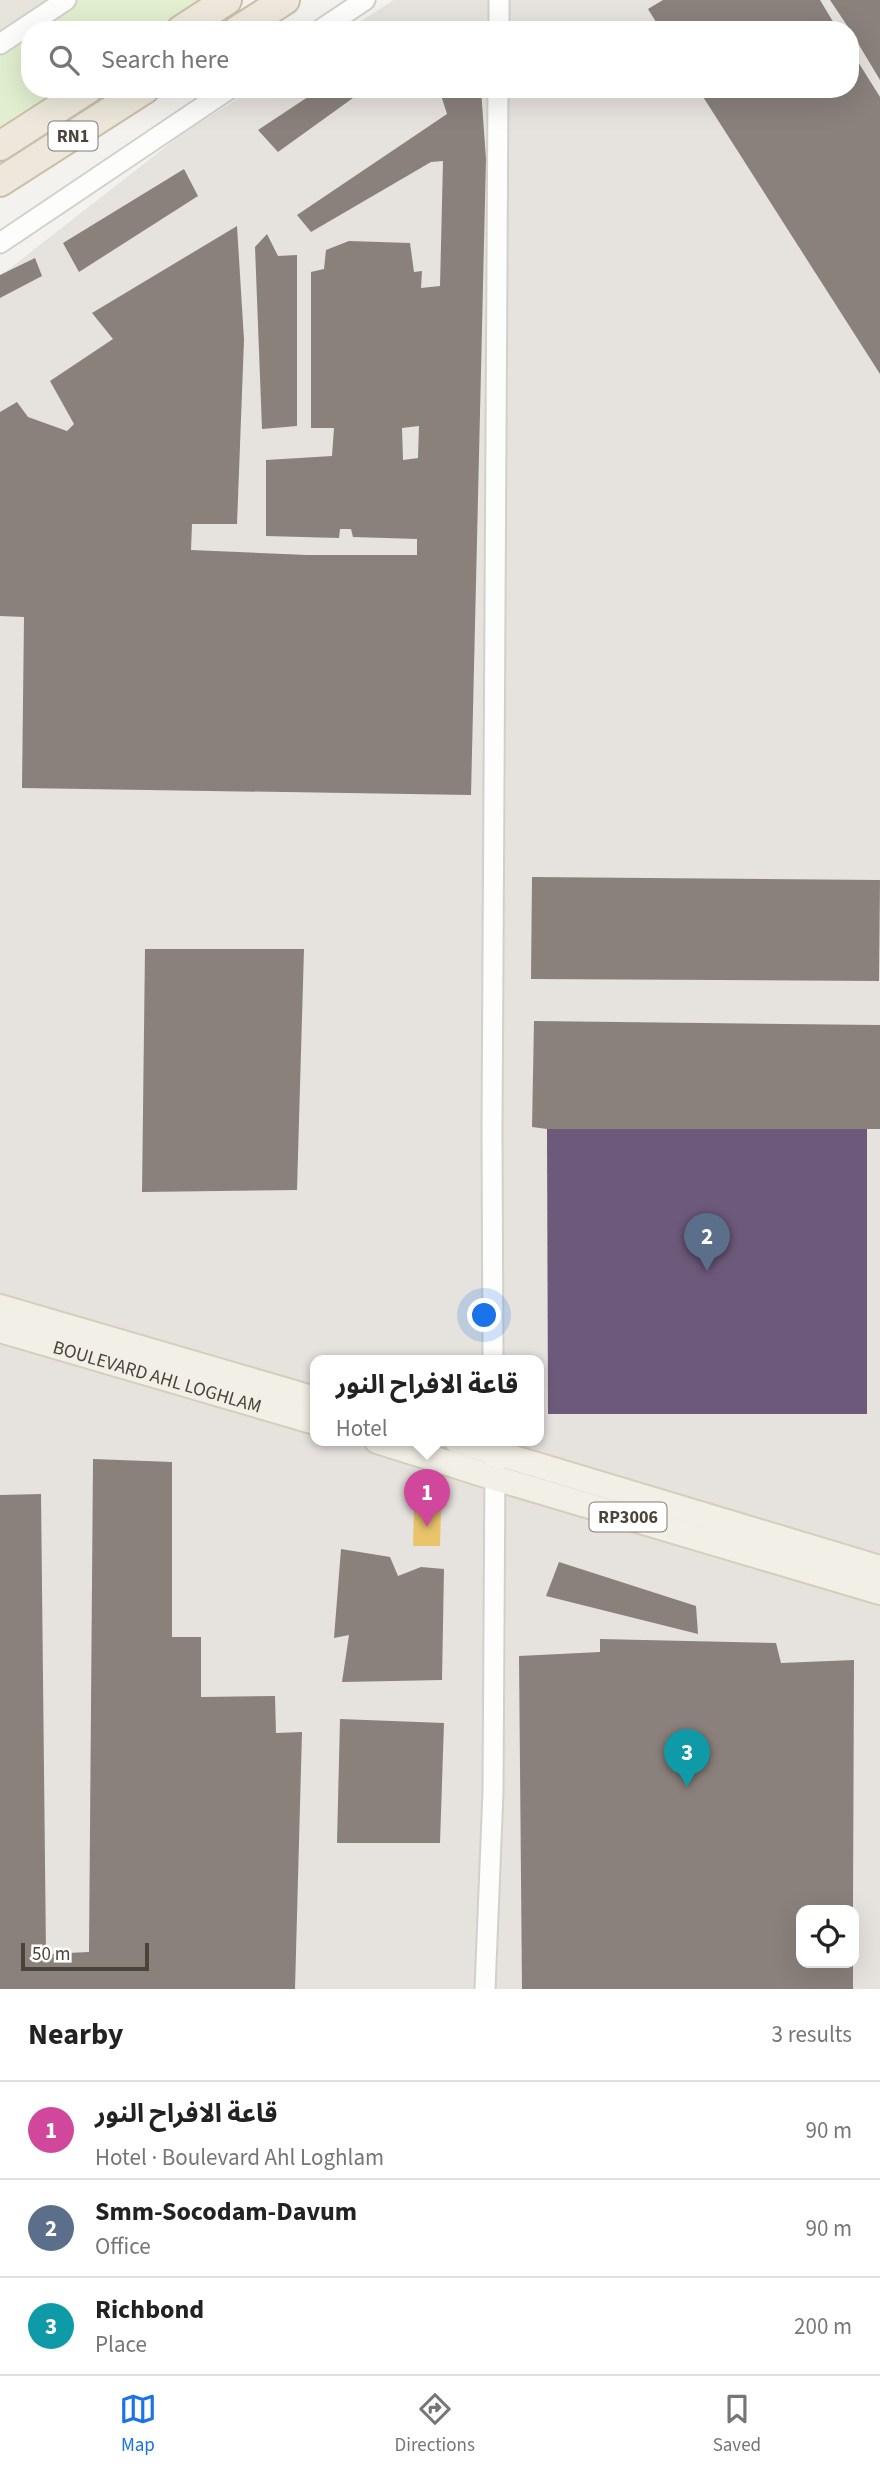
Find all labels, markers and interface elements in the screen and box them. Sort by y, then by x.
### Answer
search box [21,21,859,98]
icon: search [45,41,83,79]
text: Search here [101,41,229,78]
road number: RN1 [48,121,98,150]
pin: 2 [684,1213,730,1271]
your location [467,1298,501,1332]
street label: BOULEVARD AHL LOGHLAM [49,1334,265,1421]
popup [310,1355,544,1446]
text: قاعة الافراح النور [336,1366,518,1403]
text: Hotel [336,1412,388,1445]
pin: 1 [404,1469,450,1527]
road number: RP3006 [590,1502,666,1532]
pin: 3 [664,1729,710,1787]
map controls [796,1905,859,1968]
button: locate [796,1905,859,1968]
scale bar [21,1940,149,1972]
text: 50 m [32,1941,70,1968]
text: Nearby [28,2013,123,2056]
text: 3 results [772,2018,852,2051]
text: قاعة الافراح النور [95,2095,277,2132]
text: 1 [45,2114,57,2147]
text: 90 m [805,2114,852,2147]
text: Hotel · Boulevard Ahl Loghlam [95,2141,384,2174]
text: Smm-Socodam-Davum [95,2193,357,2230]
text: 2 [45,2212,57,2245]
text: 90 m [805,2212,852,2245]
text: Office [95,2230,151,2263]
text: Richbond [95,2291,204,2328]
text: 3 [45,2310,57,2343]
text: 200 m [794,2310,852,2343]
text: Place [95,2328,147,2361]
tab: Map [119,2390,157,2459]
tab: Directions [395,2390,475,2459]
tab: Saved [713,2390,761,2459]

